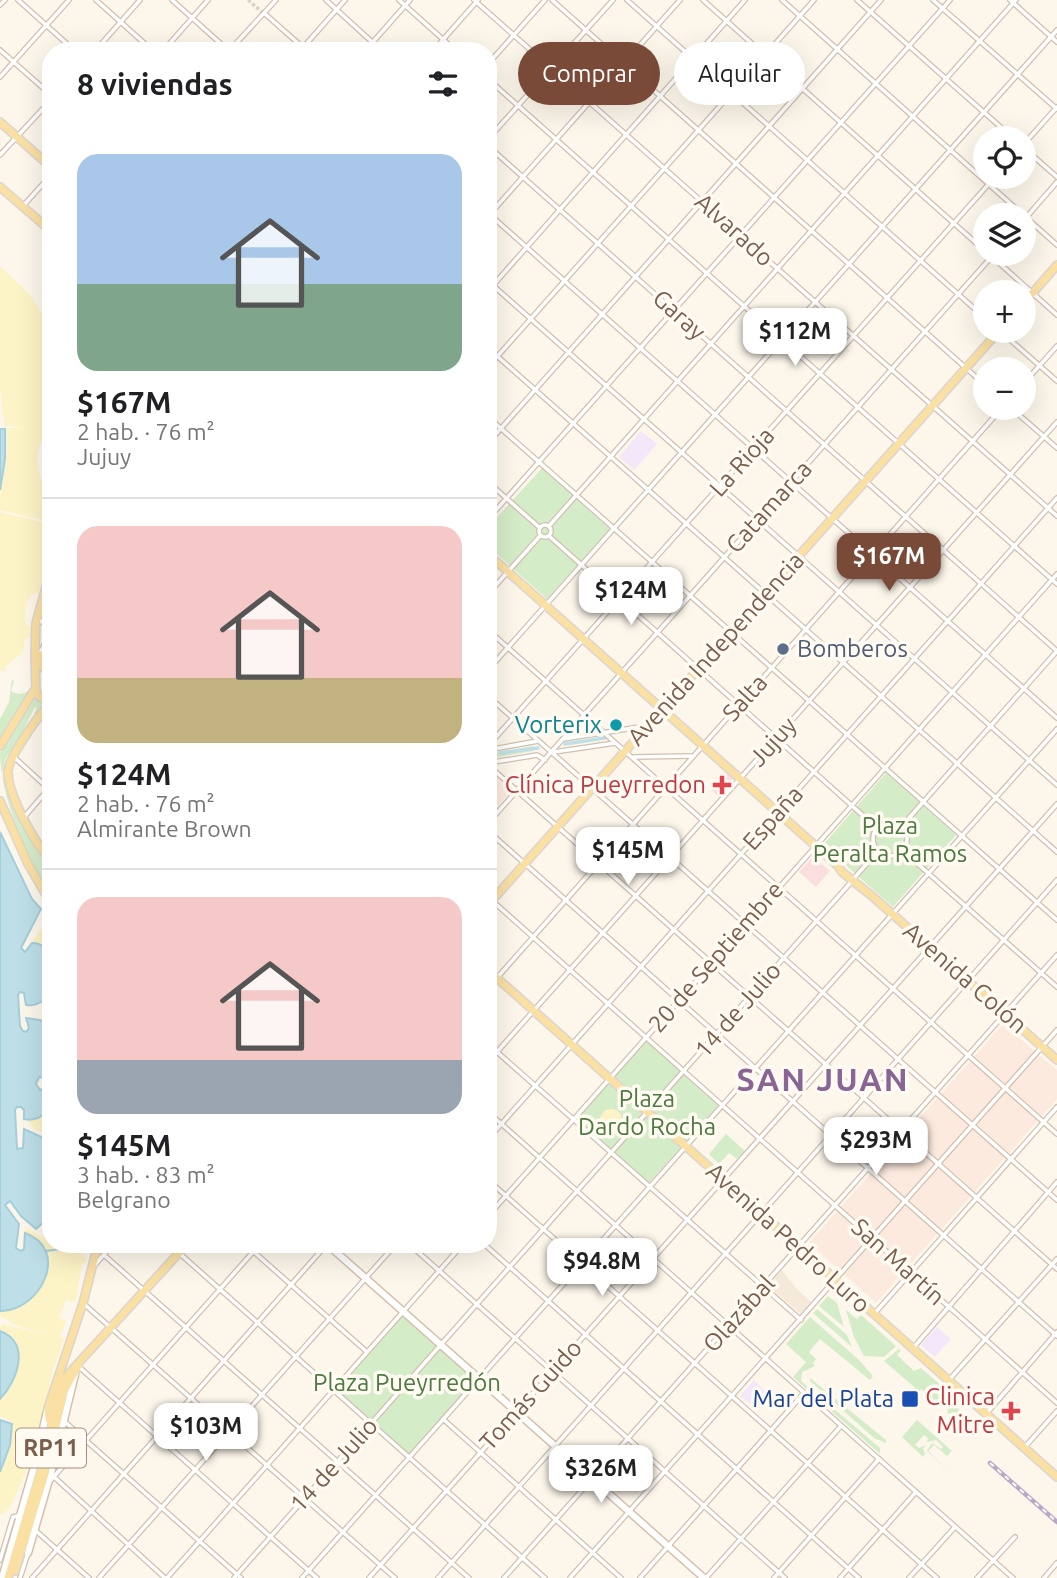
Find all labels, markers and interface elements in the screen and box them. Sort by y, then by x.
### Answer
chip: Comprar [518,42,660,105]
chip: Alquilar [674,42,805,105]
icon: filters [424,65,462,103]
text: 8 viviendas [77,67,233,101]
map controls [973,126,1036,420]
button: locate [973,126,1036,189]
street label: Alvarado [690,188,779,272]
icon: home [207,200,333,326]
button: layers [973,203,1036,266]
button: + [973,280,1036,343]
street label: Garay [648,284,711,345]
pin: $112M [746,308,844,368]
text: $112M [759,318,831,343]
button: − [973,357,1036,420]
text: $167M [77,385,171,419]
text: 2 hab. · 76 m² [77,419,215,444]
street label: La Rioja [704,422,779,502]
text: Jujuy [77,444,131,469]
street label: Catamarca [720,455,817,558]
pin: $167M [840,534,938,593]
text: $167M [853,543,925,568]
street label: Avenida Independencia [622,547,809,751]
pin: $124M [582,568,680,627]
icon: home [207,572,333,698]
text: $124M [595,577,667,602]
place label: Bomberos [797,635,908,662]
marker: Bomberos [775,641,791,657]
street label: Salta [717,669,772,726]
place label: Vorterix [515,711,602,738]
street label: Jujuy [744,711,802,772]
marker: Vorterix [608,717,624,733]
text: $124M [77,757,171,791]
place label: Clínica Pueyrredon [505,771,706,798]
marker: Clínica Pueyrredon [712,775,732,795]
street label: España [737,780,808,855]
text: 2 hab. · 76 m² [77,791,215,816]
park label: Plaza Peralta Ramos [813,812,967,867]
text: Almirante Brown [77,816,252,841]
pin: $145M [579,828,677,887]
text: $145M [592,837,664,862]
street label: 20 de Septiembre [643,876,788,1038]
street label: Avenida Colón [898,917,1032,1038]
icon: home [207,943,333,1069]
street label: 14 de Julio [689,957,786,1063]
district label: SAN JUAN [736,1061,910,1097]
park label: Plaza Dardo Rocha [578,1085,716,1140]
pin: $293M [827,1118,925,1177]
text: $293M [840,1127,912,1152]
text: $145M [77,1128,171,1162]
street label: Avenida Pedro Luro [701,1157,876,1318]
text: 3 hab. · 83 m² [77,1162,215,1187]
text: Belgrano [77,1187,171,1212]
street label: San Martín [846,1213,950,1310]
pin: $94.8M [545,1238,659,1298]
text: $94.8M [563,1248,641,1273]
street label: Olazábal [697,1270,780,1357]
street label: Tomás Guido [474,1334,587,1455]
park label: Plaza Pueyrredón [313,1369,501,1396]
place label: Clinica Mitre [925,1383,995,1438]
place label: Mar del Plata [752,1385,894,1412]
marker: Mar del Plata [900,1389,920,1409]
marker: Clinica Mitre [1001,1401,1021,1421]
pin: $103M [157,1404,255,1463]
street label: 14 de Julio [284,1412,383,1517]
text: $103M [170,1413,242,1438]
road number: RP11 [16,1428,86,1468]
pin: $326M [552,1446,650,1505]
text: $326M [565,1455,637,1480]

